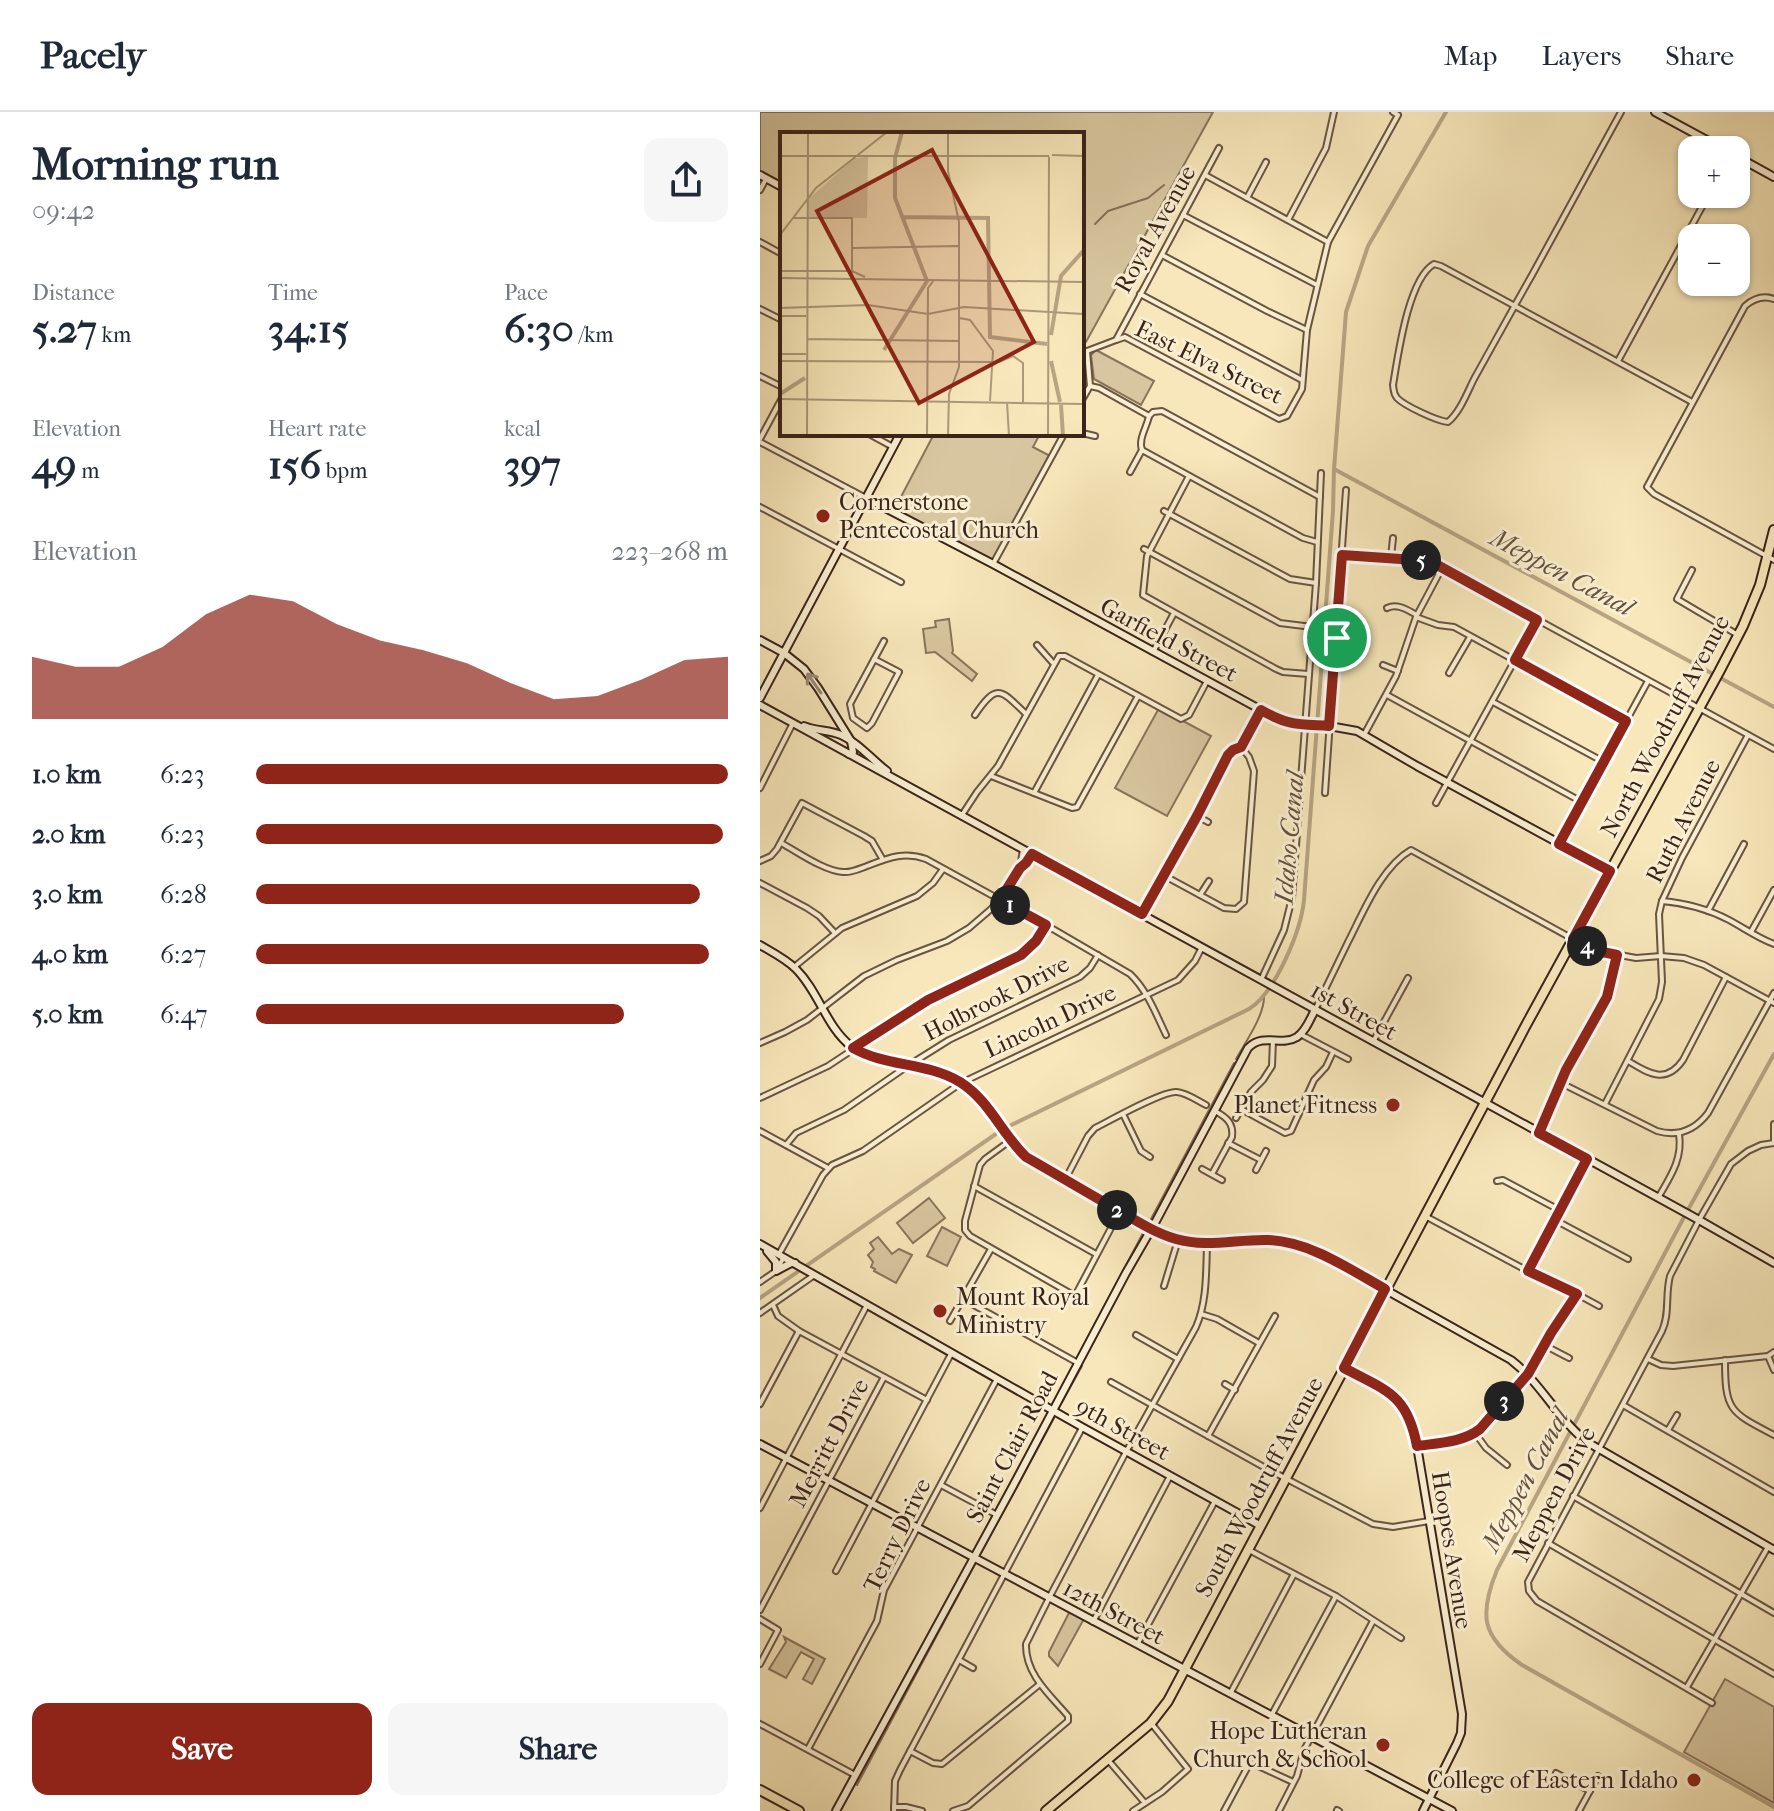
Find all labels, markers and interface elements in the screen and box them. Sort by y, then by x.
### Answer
text: Pacely [40,33,146,78]
text: Map [1444,39,1497,72]
text: Layers [1541,39,1621,72]
text: Share [1665,39,1734,72]
inset map [780,132,1084,436]
map controls [1678,136,1750,296]
button: + [1678,136,1750,208]
button: share [644,138,728,222]
text: Morning run [32,139,279,190]
street label: Royal Avenue [1108,160,1202,298]
text: 09:42 [32,195,95,226]
button: − [1678,224,1750,296]
text: Distance [32,280,115,306]
text: Time [268,280,318,306]
text: Pace [504,280,548,306]
text: 5.27 [32,306,97,352]
text: 34:15 [268,306,349,352]
text: 6:30 [504,306,574,352]
street label: East Elva Street [1131,314,1288,410]
text: km [97,322,131,348]
text: /km [574,322,614,348]
text: Elevation [32,416,121,442]
text: Heart rate [268,416,367,442]
text: kcal [504,416,541,442]
text: 49 [32,442,77,488]
text: 156 [268,442,321,488]
text: 397 [504,442,561,488]
text: m [77,458,100,484]
text: bpm [321,458,367,484]
place label: Cornerstone Pentecostal Church [839,488,1040,544]
marker: Cornerstone Pentecostal Church [814,507,832,525]
water label: Meppen Canal [1483,521,1641,624]
text: Elevation [32,536,137,567]
text: 223–268 m [612,536,728,567]
pin: 5 [1401,540,1441,580]
text: 5 [1416,547,1426,573]
street label: Garfield Street [1096,592,1243,688]
pin [1303,604,1371,672]
street label: North Woodruff Avenue [1595,610,1735,842]
icon: arrive [1315,616,1359,660]
one-way arrow [806,672,822,694]
street label: Ruth Avenue [1640,754,1726,888]
text: 1.0 km [32,759,101,790]
text: 6:23 [160,759,204,790]
water label: Idaho Canal [1268,768,1311,906]
text: 2.0 km [32,819,105,850]
text: 6:23 [160,819,204,850]
text: 3.0 km [32,879,103,910]
text: 6:28 [160,879,207,910]
pin: 1 [990,885,1030,925]
text: 1 [1006,892,1014,918]
pin: 4 [1567,926,1607,966]
text: 4 [1581,933,1594,959]
text: 4.0 km [32,939,108,970]
text: 6:27 [160,939,206,970]
street label: Holbrook Drive [918,949,1074,1047]
street label: 1st Street [1306,976,1402,1046]
street label: Lincoln Drive [980,978,1120,1064]
text: 5.0 km [32,999,103,1030]
text: 6:47 [160,999,208,1030]
place label: Planet Fitness [1234,1091,1377,1119]
marker: Planet Fitness [1384,1096,1402,1114]
pin: 2 [1097,1190,1137,1230]
text: 2 [1111,1197,1123,1223]
place label: Mount Royal Ministry [956,1283,1090,1339]
marker: Mount Royal Ministry [931,1302,949,1320]
street label: Saint Clair Road [960,1366,1064,1528]
street label: South Woodruff Avenue [1189,1372,1329,1602]
street label: Merritt Drive [783,1374,875,1512]
pin: 3 [1484,1381,1524,1421]
text: 3 [1499,1388,1509,1414]
street label: 9th Street [1071,1392,1175,1466]
water label: Meppen Canal [1474,1401,1577,1559]
street label: Meppen Drive [1507,1421,1601,1566]
street label: Hoopes Avenue [1426,1469,1478,1631]
street label: Terry Drive [857,1473,937,1596]
street label: 12th Street [1058,1573,1170,1651]
button: Save [32,1703,372,1795]
button: Share [388,1703,728,1795]
place label: Hope Lutheran Church & School [1193,1717,1367,1773]
marker: Hope Lutheran Church & School [1374,1736,1392,1754]
place label: College of Eastern Idaho [1427,1766,1678,1794]
marker: College of Eastern Idaho [1685,1771,1703,1789]

